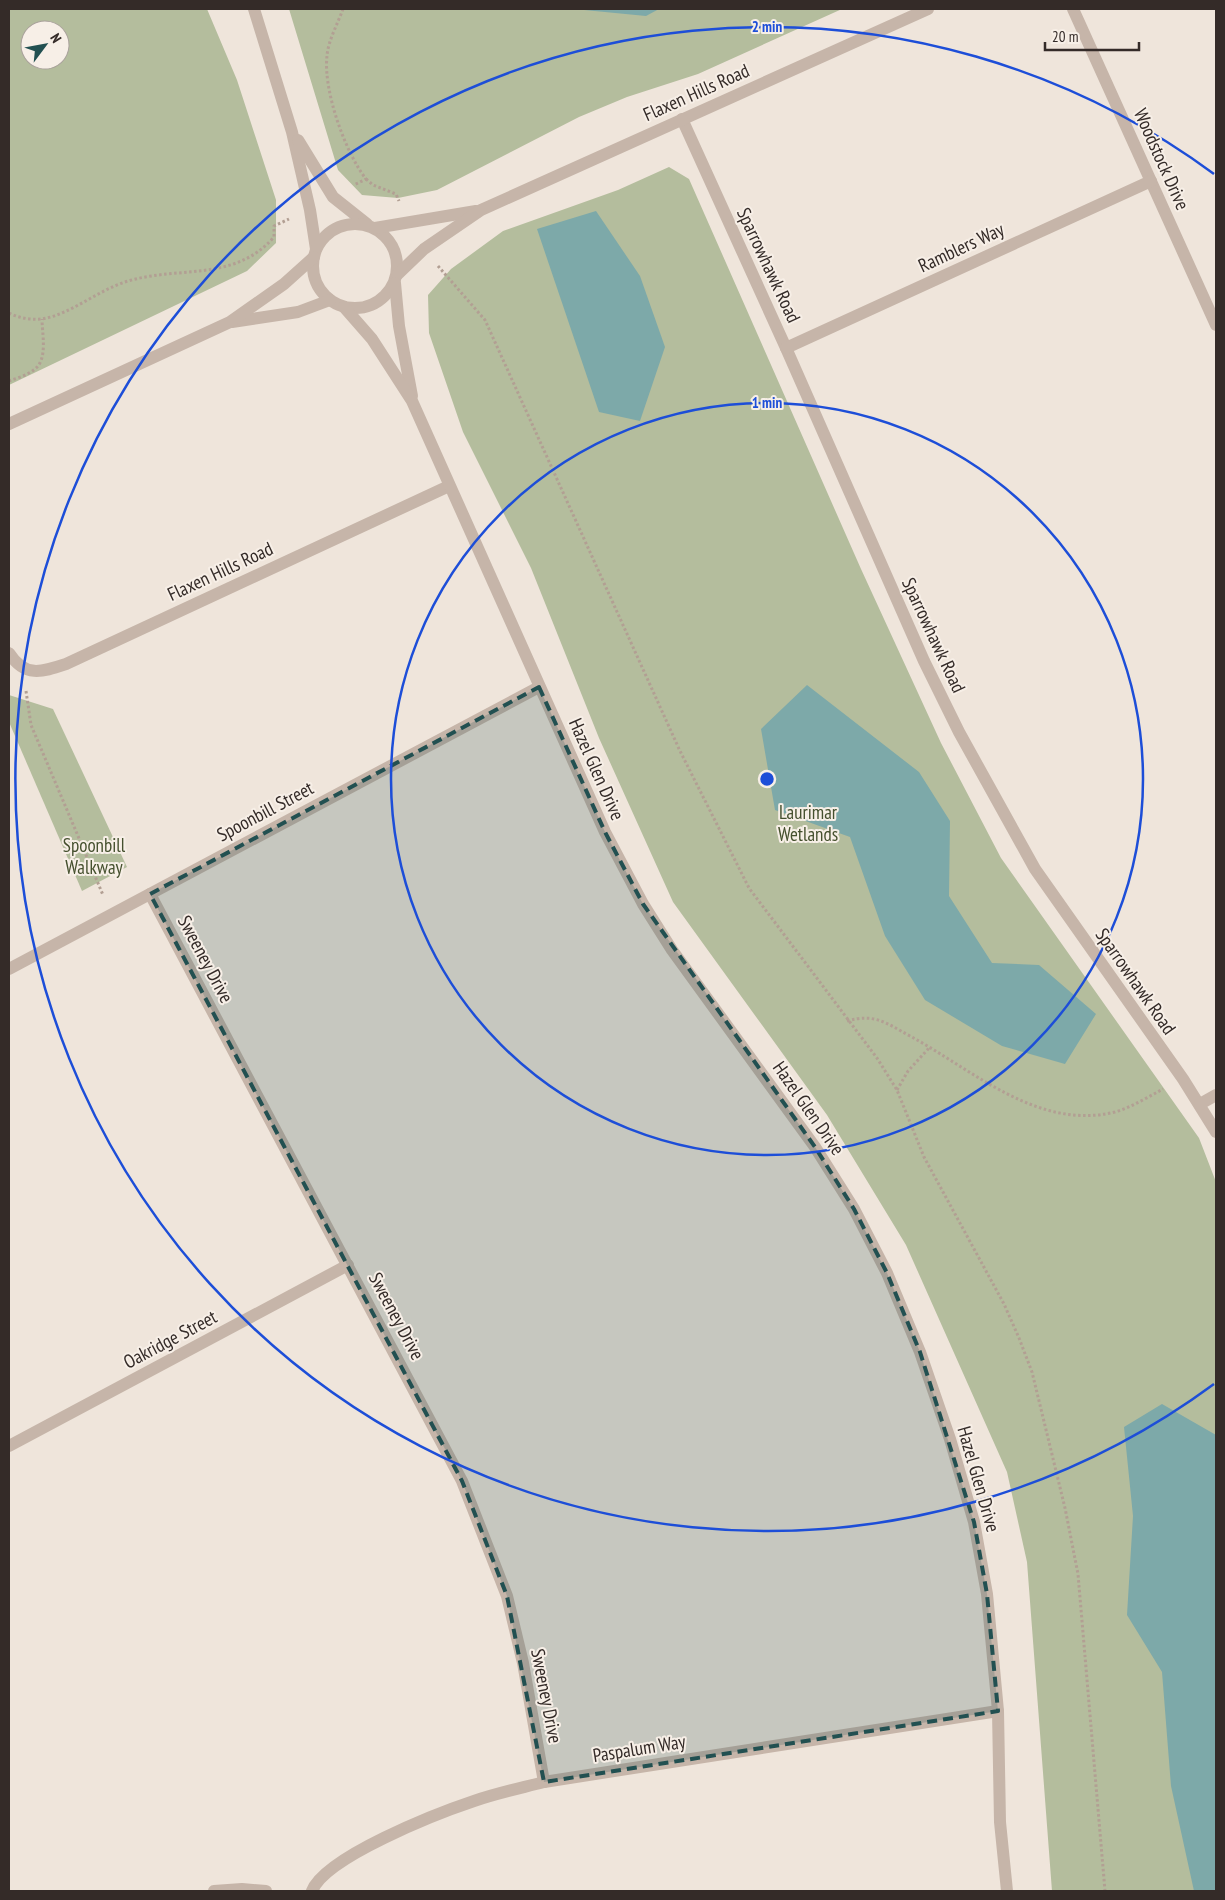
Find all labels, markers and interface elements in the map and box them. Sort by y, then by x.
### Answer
text: 2 min [752,17,782,36]
north arrow [20,20,70,70]
scale bar [1045,20,1139,52]
text: 20 m [1052,27,1078,46]
text: N [46,30,66,46]
street label: Flaxen Hills Road [639,58,753,126]
street label: Woodstock Drive [1129,104,1195,214]
street label: Sparrowhawk Road [732,204,806,326]
street label: Ramblers Way [914,216,1008,277]
text: 1 min [752,393,782,412]
street label: Flaxen Hills Road [163,536,277,606]
street label: Sparrowhawk Road [897,574,971,696]
street label: Hazel Glen Drive [564,714,630,824]
centre of rings [758,770,776,788]
street label: Spoonbill Street [213,775,318,846]
park label: Laurimar Wetlands [778,800,838,846]
park label: Spoonbill Walkway [63,833,126,879]
street label: Sweeney Drive [173,911,239,1007]
street label: Sparrowhawk Road [1091,923,1181,1039]
street label: Hazel Glen Drive [768,1056,850,1160]
street label: Sweeney Drive [364,1268,430,1364]
street label: Oakridge Street [119,1304,222,1374]
street label: Hazel Glen Drive [952,1423,1006,1535]
street label: Sweeney Drive [526,1647,568,1745]
street label: Paspalum Way [591,1729,688,1767]

